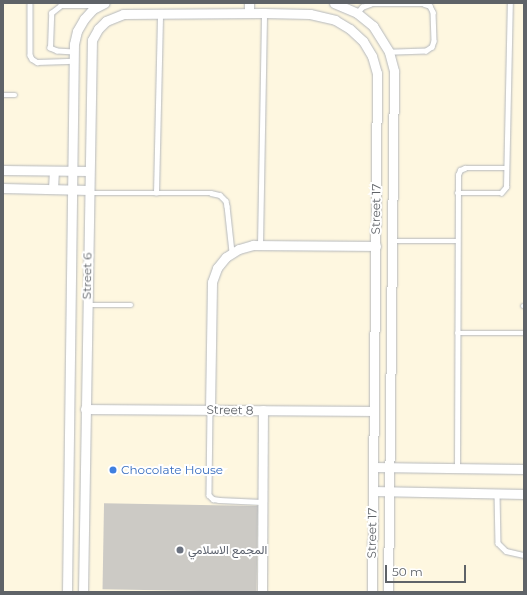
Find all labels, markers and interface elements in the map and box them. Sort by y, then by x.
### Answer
street label: Street 17 [368,183,384,235]
street label: Street 6 [79,253,95,299]
street label: Street 8 [206,402,254,418]
place label: Chocolate House [121,463,223,477]
marker: Chocolate House [108,465,118,475]
street label: Street 17 [364,507,380,559]
place label: المجمع الاسلامي [188,543,267,557]
marker: المجمع الاسلامي [175,545,185,555]
scale bar [387,557,468,583]
text: 50 m [392,564,423,579]

